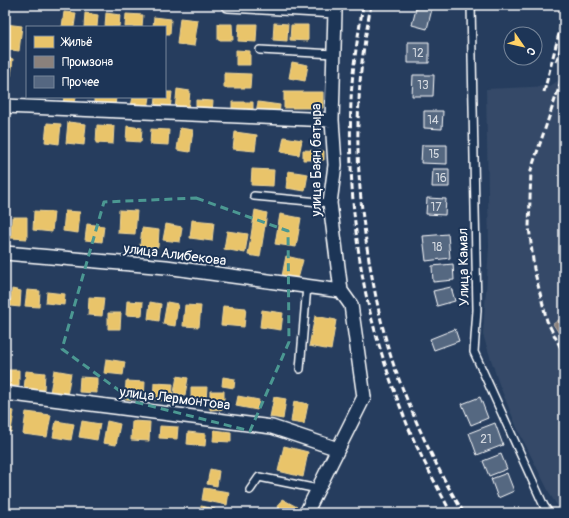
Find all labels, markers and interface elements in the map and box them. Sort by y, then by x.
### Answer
legend [26,26,166,98]
north arrow [503,26,543,66]
text: Жильё [60,35,93,50]
text: С [523,45,538,58]
house number: 12 [412,46,424,61]
text: Промзона [62,55,113,70]
text: Прочее [62,75,99,90]
house number: 13 [417,78,429,93]
street label: улица Баян батыра [308,103,325,218]
house number: 14 [427,113,439,128]
house number: 15 [428,147,440,162]
house number: 16 [435,171,447,186]
house number: 17 [430,200,442,215]
street label: Улица Камал [454,228,473,306]
street label: улица Алибекова [121,240,227,269]
house number: 18 [432,240,442,255]
street label: улица Лермонтова [118,383,231,414]
house number: 21 [480,432,492,447]

